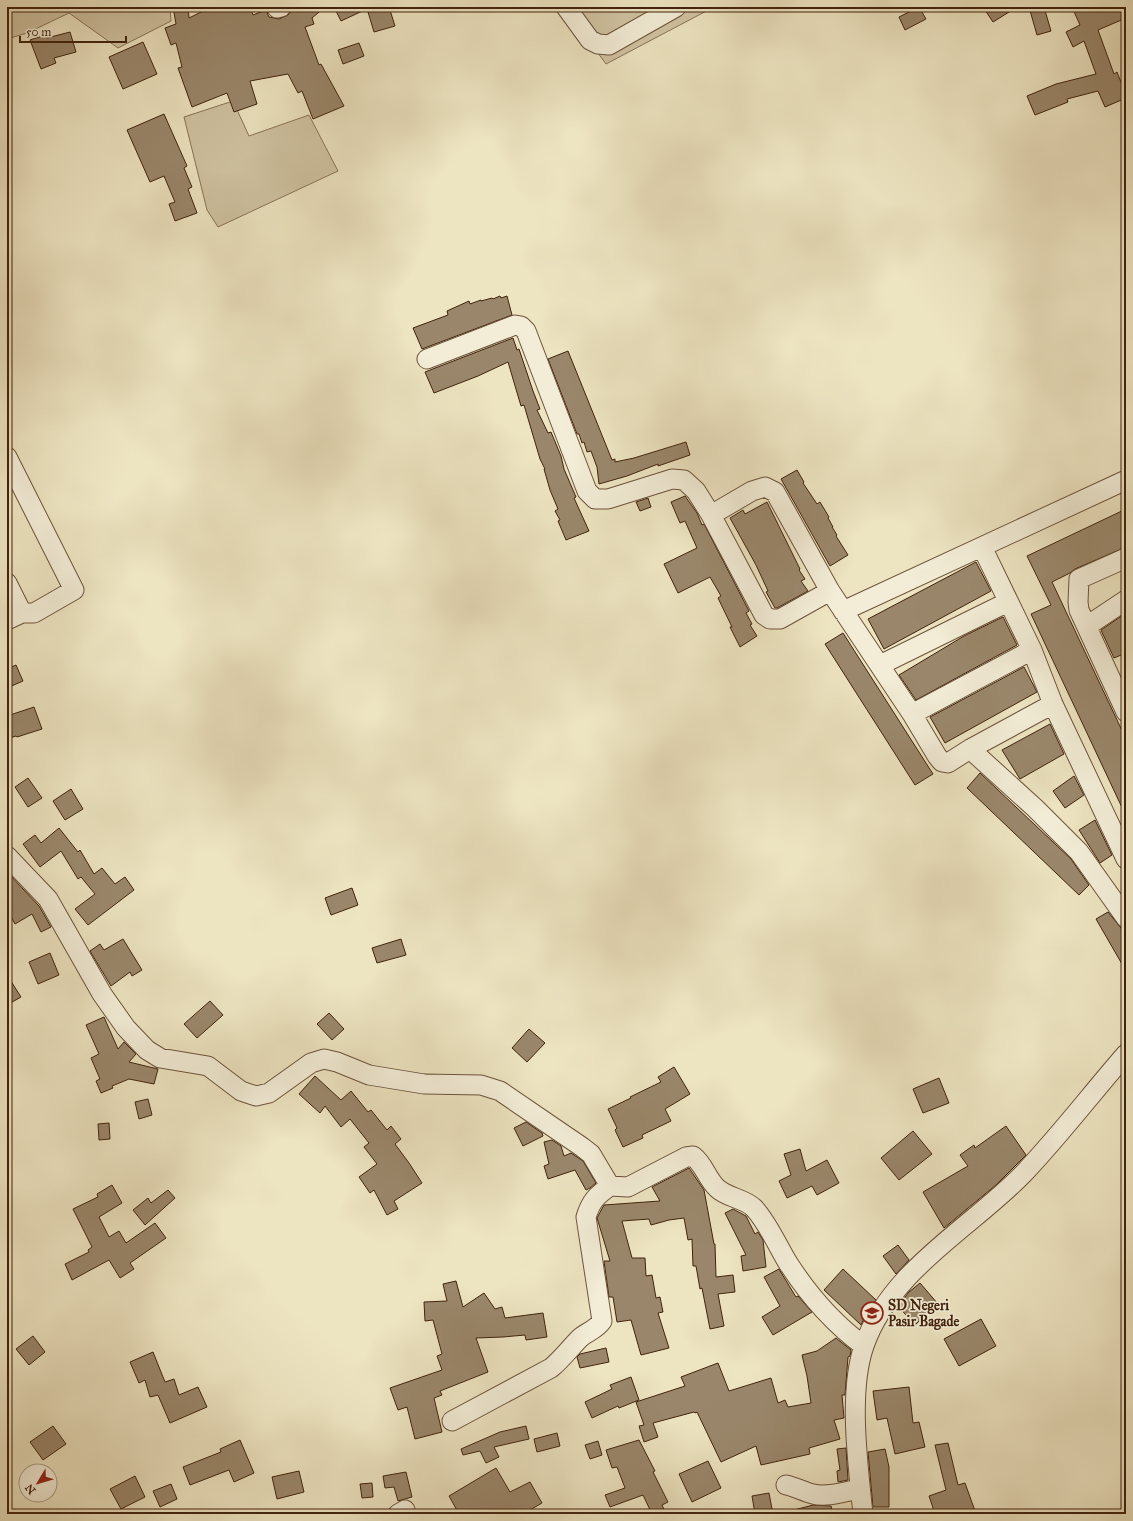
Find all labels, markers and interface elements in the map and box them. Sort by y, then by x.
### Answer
scale bar [20,18,126,44]
text: 50 m [26,25,51,39]
place label: SD Negeri Pasir Bagade [888,1297,960,1331]
school or university icon: SD Negeri Pasir Bagade [859,1300,885,1326]
north arrow [18,1463,58,1503]
text: N [22,1481,39,1497]

